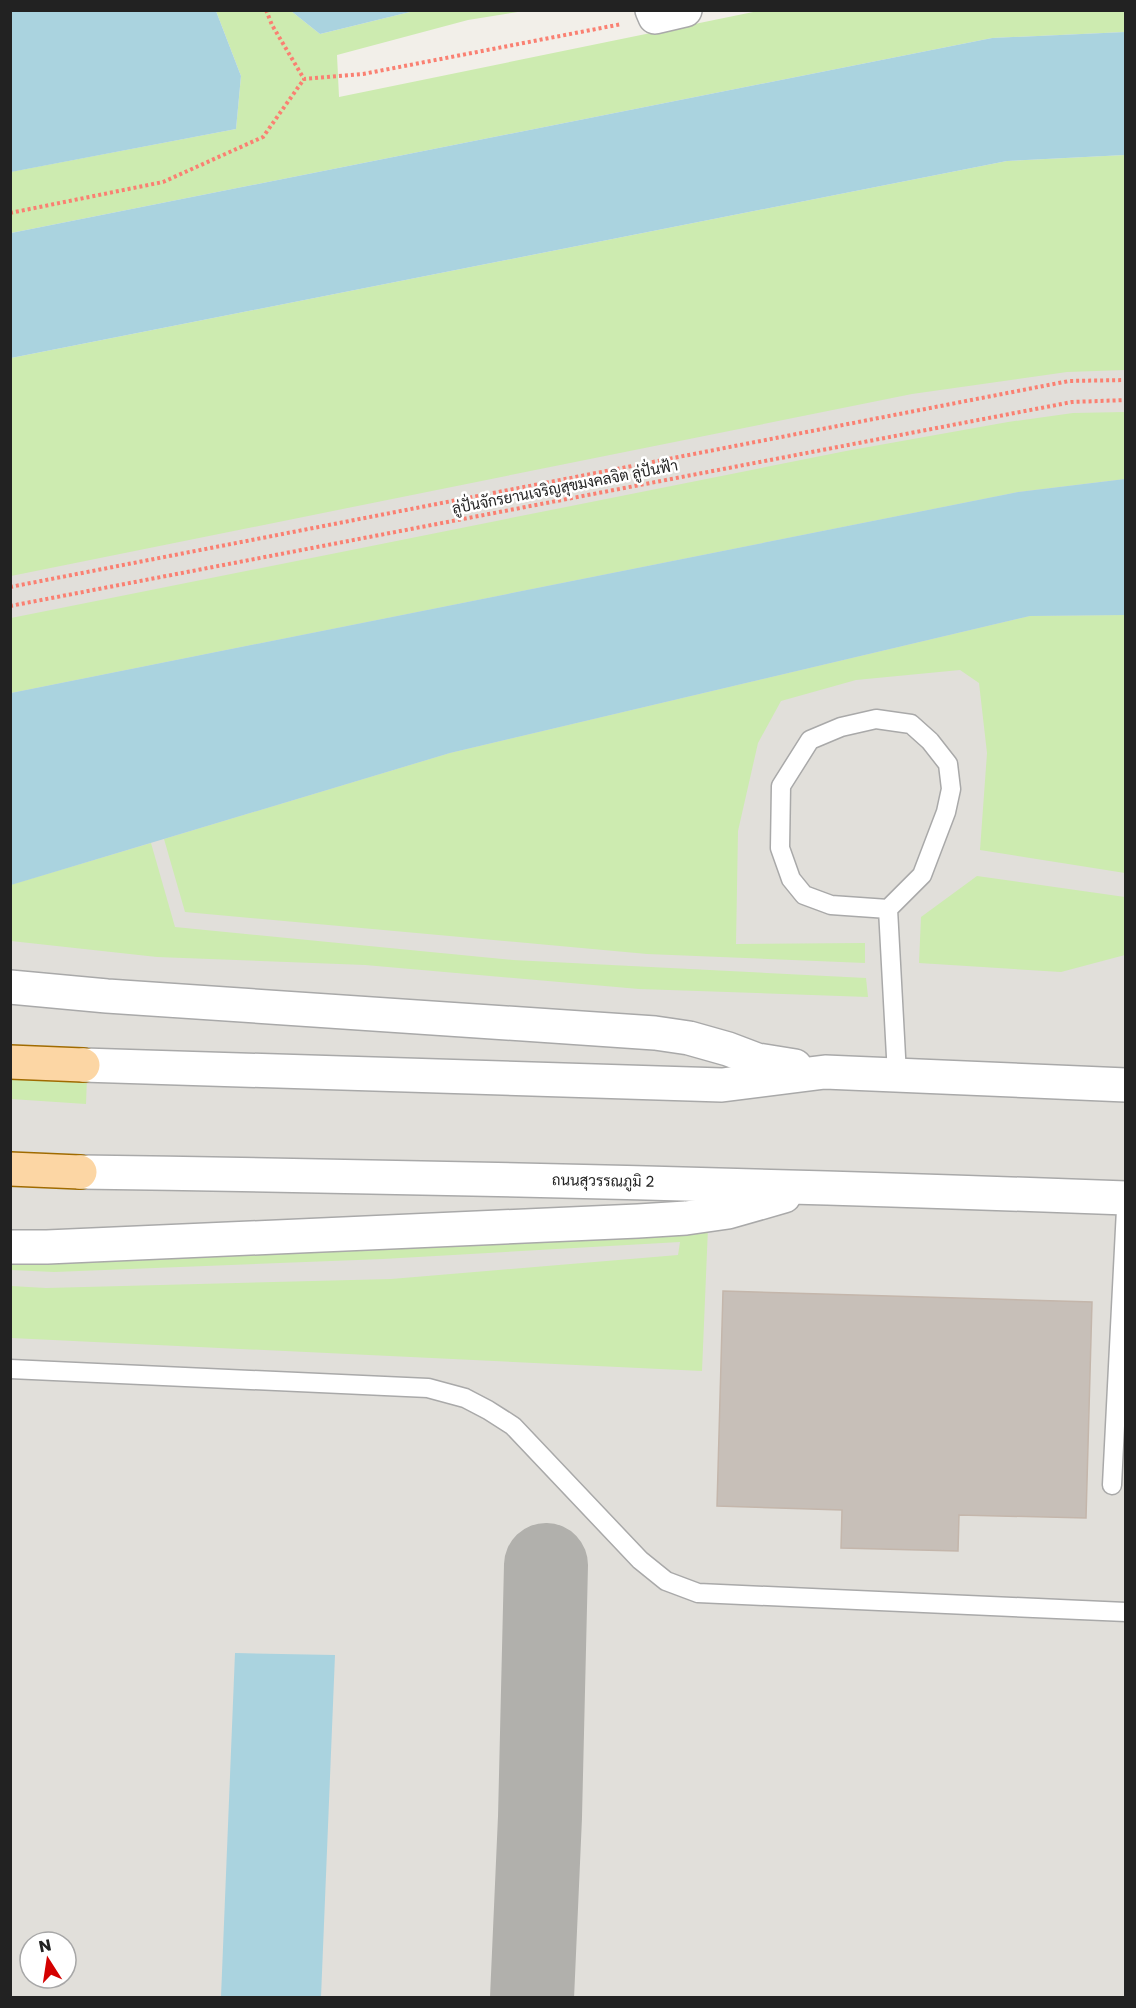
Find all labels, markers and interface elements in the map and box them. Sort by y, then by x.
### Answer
street label: ลู่ปั่นจักรยานเจริญสุขมงคลจิต ลู่ปั่นฟ้า [450,451,680,520]
street label: ถนนสุวรรณภูมิ 2 [552,1169,654,1193]
north arrow [18,1930,78,1990]
text: N [37,1933,53,1958]

